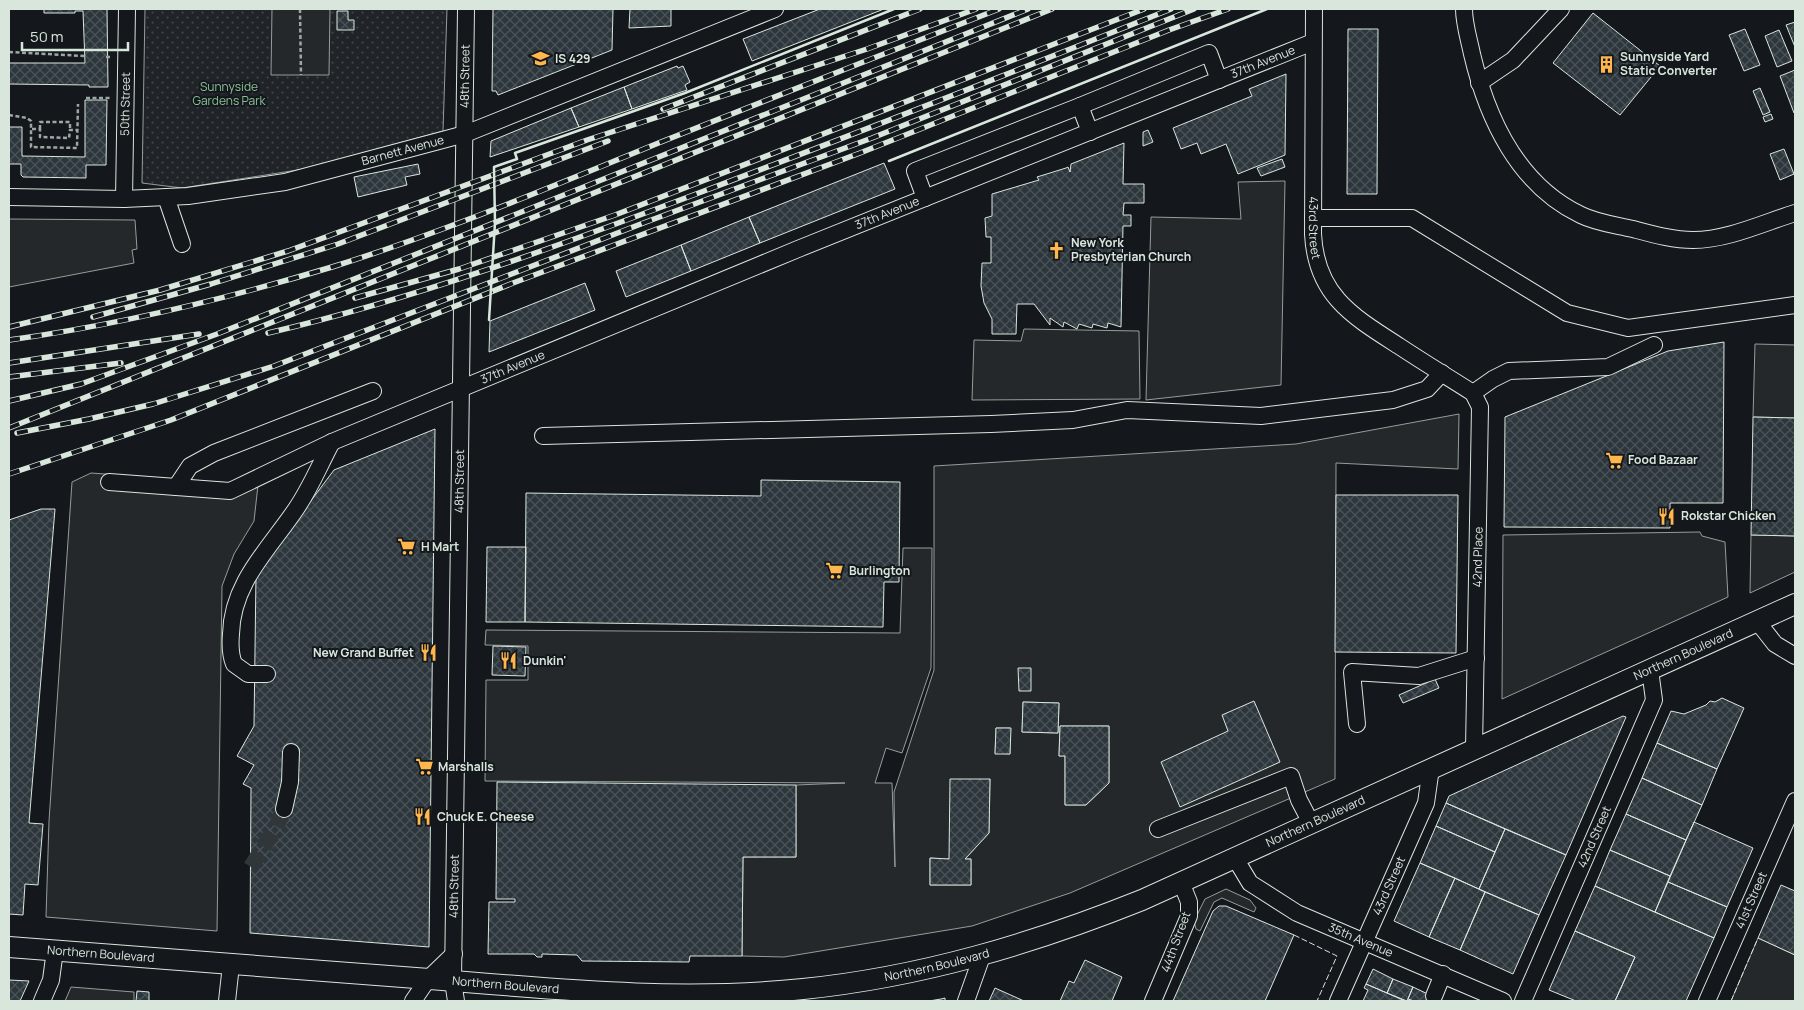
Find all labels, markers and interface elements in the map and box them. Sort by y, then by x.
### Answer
scale bar [22,20,129,52]
text: 50 m [30,26,64,47]
street label: 37th Avenue [1228,41,1298,82]
street label: 48th Street [456,44,474,108]
place label: Sunnyside Yard Static Converter [1620,48,1717,79]
school or university icon: IS 429 [531,49,551,69]
place label: IS 429 [555,50,591,67]
building icon: Sunnyside Yard Static Converter [1596,54,1616,74]
street label: 50th Street [116,72,134,136]
park label: Sunnyside Gardens Park [192,78,267,109]
street label: Barnett Avenue [359,131,446,169]
street label: 37th Avenue [852,192,922,233]
street label: 43rd Street [1305,197,1325,261]
place label: New York Presbyterian Church [1071,234,1191,265]
church icon: New York Presbyterian Church [1047,240,1067,260]
street label: 37th Avenue [478,346,547,388]
street label: 48th Street [450,449,468,513]
supermarket icon: Food Bazaar [1604,450,1624,470]
place label: Food Bazaar [1628,451,1698,468]
restaurant icon: Rokstar Chicken [1657,506,1677,526]
place label: Rokstar Chicken [1681,507,1776,524]
street label: 42nd Place [1468,526,1487,587]
supermarket icon: H Mart [397,537,417,557]
place label: H Mart [421,538,459,555]
supermarket icon: Burlington [825,561,845,581]
place label: Burlington [849,562,910,579]
street label: Northern Boulevard [1631,624,1736,684]
restaurant icon: New Grand Buffet [418,643,438,663]
place label: New Grand Buffet [313,644,414,661]
restaurant icon: Dunkin' [499,651,519,671]
place label: Dunkin' [523,652,566,669]
supermarket icon: Marshalls [414,757,434,777]
place label: Marshalls [438,758,494,775]
street label: Northern Boulevard [1263,791,1368,851]
street label: 42nd Street [1573,803,1615,870]
restaurant icon: Chuck E. Cheese [413,807,433,827]
place label: Chuck E. Cheese [437,808,534,825]
street label: 43rd Street [1368,853,1409,918]
street label: 48th Street [445,854,463,918]
street label: 41st Street [1731,869,1771,931]
street label: 44th Street [1157,909,1195,975]
street label: 35th Avenue [1326,918,1396,961]
street label: Northern Boulevard [47,941,155,966]
street label: Northern Boulevard [883,944,991,985]
street label: Northern Boulevard [451,972,560,997]

